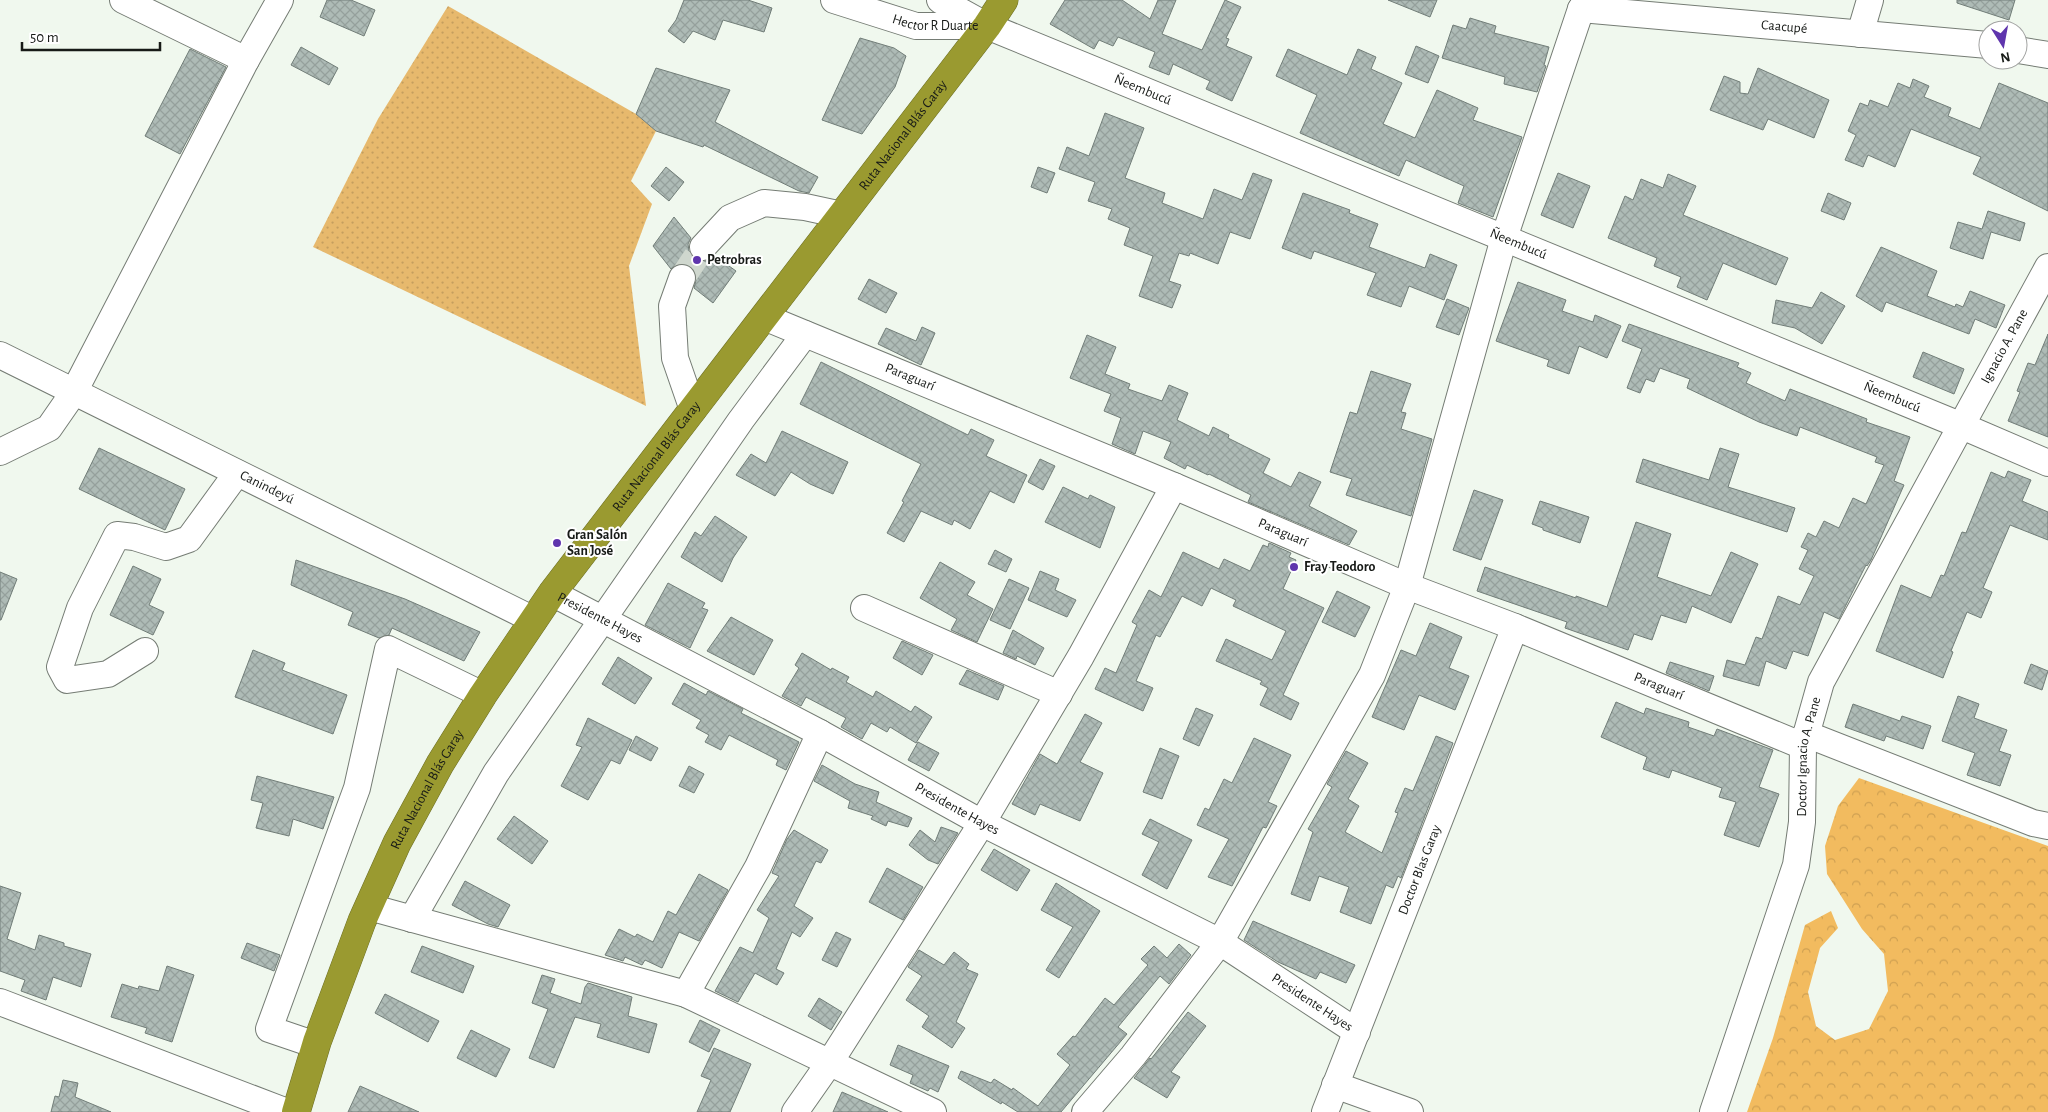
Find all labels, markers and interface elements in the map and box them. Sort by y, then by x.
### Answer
street label: Hector R Duarte [891,12,978,33]
street label: Caacupé [1761,18,1808,36]
scale bar [22,20,160,52]
north arrow [1978,20,2028,70]
text: 50 m [30,30,59,45]
text: N [1999,49,2011,65]
street label: Ñeembucú [1112,70,1173,108]
street label: Ruta Nacional Blás Garay [857,77,950,193]
street label: Ñeembucú [1488,224,1549,262]
place label: Petrobras [707,253,762,267]
marker: Petrobras [691,254,703,266]
street label: Ignacio A. Pane [1979,307,2031,386]
street label: Paraguarí [883,361,937,394]
street label: Ñeembucú [1862,378,1923,415]
street label: Ruta Nacional Blás Garay [610,399,703,514]
street label: Canindeyú [238,468,296,507]
street label: Paraguarí [1256,516,1310,550]
place label: Gran Salón San José [567,528,627,558]
marker: Gran Salón San José [551,537,563,549]
place label: Fray Teodoro [1304,560,1376,574]
marker: Fray Teodoro [1288,561,1300,573]
street label: Presidente Hayes [555,590,645,646]
street label: Paraguarí [1632,670,1686,703]
street label: Doctor Ignacio A. Pane [1795,695,1824,817]
street label: Ruta Nacional Blás Garay [388,727,466,851]
street label: Presidente Hayes [913,780,1001,837]
street label: Doctor Blas Garay [1396,823,1444,917]
street label: Presidente Hayes [1269,971,1355,1034]

